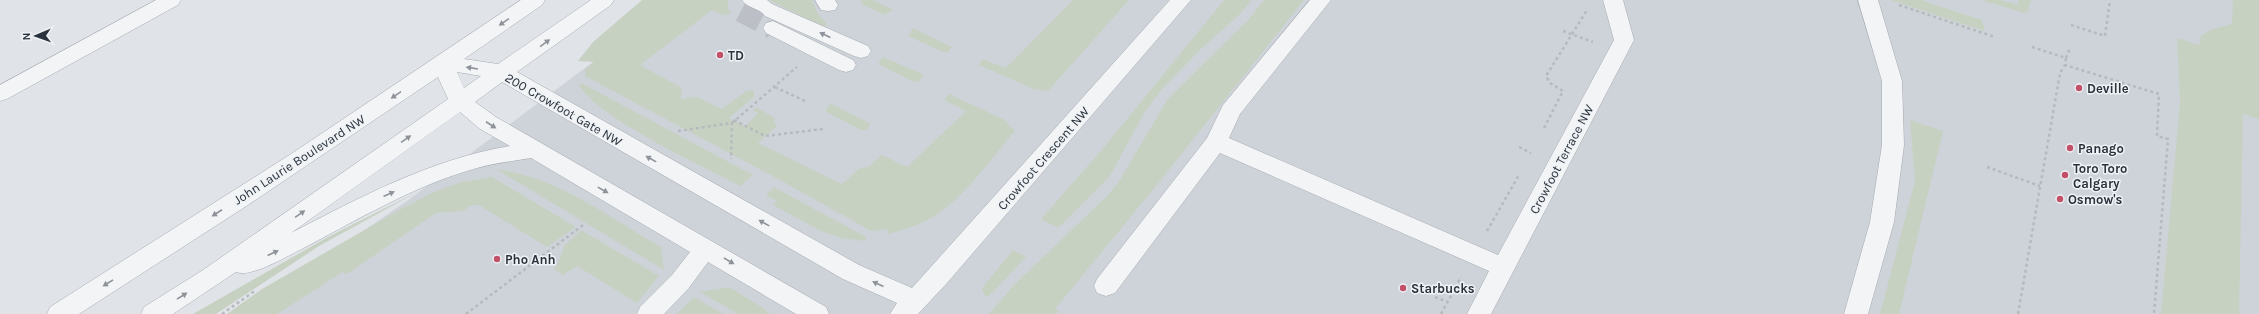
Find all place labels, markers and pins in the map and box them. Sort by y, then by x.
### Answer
place label: TD [728,48,744,63]
marker: TD [715,50,725,60]
place label: Deville [2087,81,2129,96]
marker: Deville [2074,83,2084,93]
place label: Panago [2078,141,2124,156]
marker: Panago [2065,143,2075,153]
place label: Toro Toro Calgary [2073,161,2127,191]
marker: Toro Toro Calgary [2060,170,2070,180]
place label: Osmow's [2068,192,2123,207]
marker: Osmow's [2055,194,2065,204]
place label: Pho Anh [505,252,556,267]
marker: Pho Anh [492,254,502,264]
place label: Starbucks [1411,281,1475,296]
marker: Starbucks [1398,283,1408,293]

